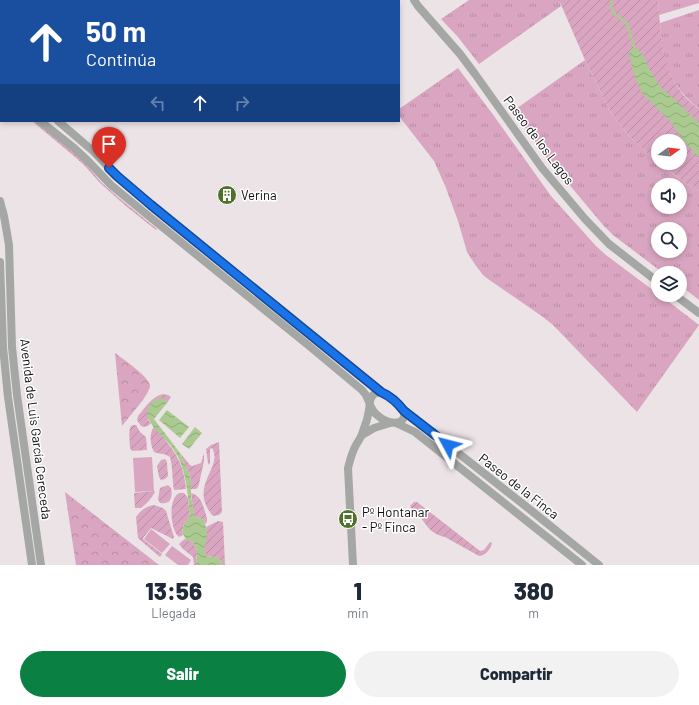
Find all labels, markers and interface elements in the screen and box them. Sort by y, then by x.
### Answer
text: 50 m [86,14,146,48]
icon: ahead [20,16,72,68]
text: Continúa [86,48,156,70]
icon: left [147,92,169,114]
icon: ahead [189,92,211,114]
icon: right [231,92,253,114]
street label: Paseo de los Lagos [500,92,578,188]
pin [92,127,126,168]
icon: arrive [98,133,120,155]
north arrow [651,134,687,170]
map controls [651,134,687,302]
button: sound [651,178,687,214]
building icon: Verina [216,184,238,206]
place label: Verina [241,187,277,203]
button: search [651,222,687,258]
button: layers [651,266,687,302]
street label: Avenida de Luis García Cereceda [17,338,55,520]
position arrow [427,424,469,466]
street label: Paseo de la Finca [476,450,562,522]
place label: Pº Hontanar - Pº Finca [362,504,429,535]
bus stop icon: Pº Hontanar - Pº Finca [337,508,359,530]
text: 13:56 [145,576,202,605]
text: 1 [354,576,362,605]
text: 380 [514,576,554,605]
text: Llegada [151,605,196,621]
text: min [347,605,368,621]
text: m [528,605,539,621]
button: Salir [20,651,346,697]
button: Compartir [354,651,679,697]

